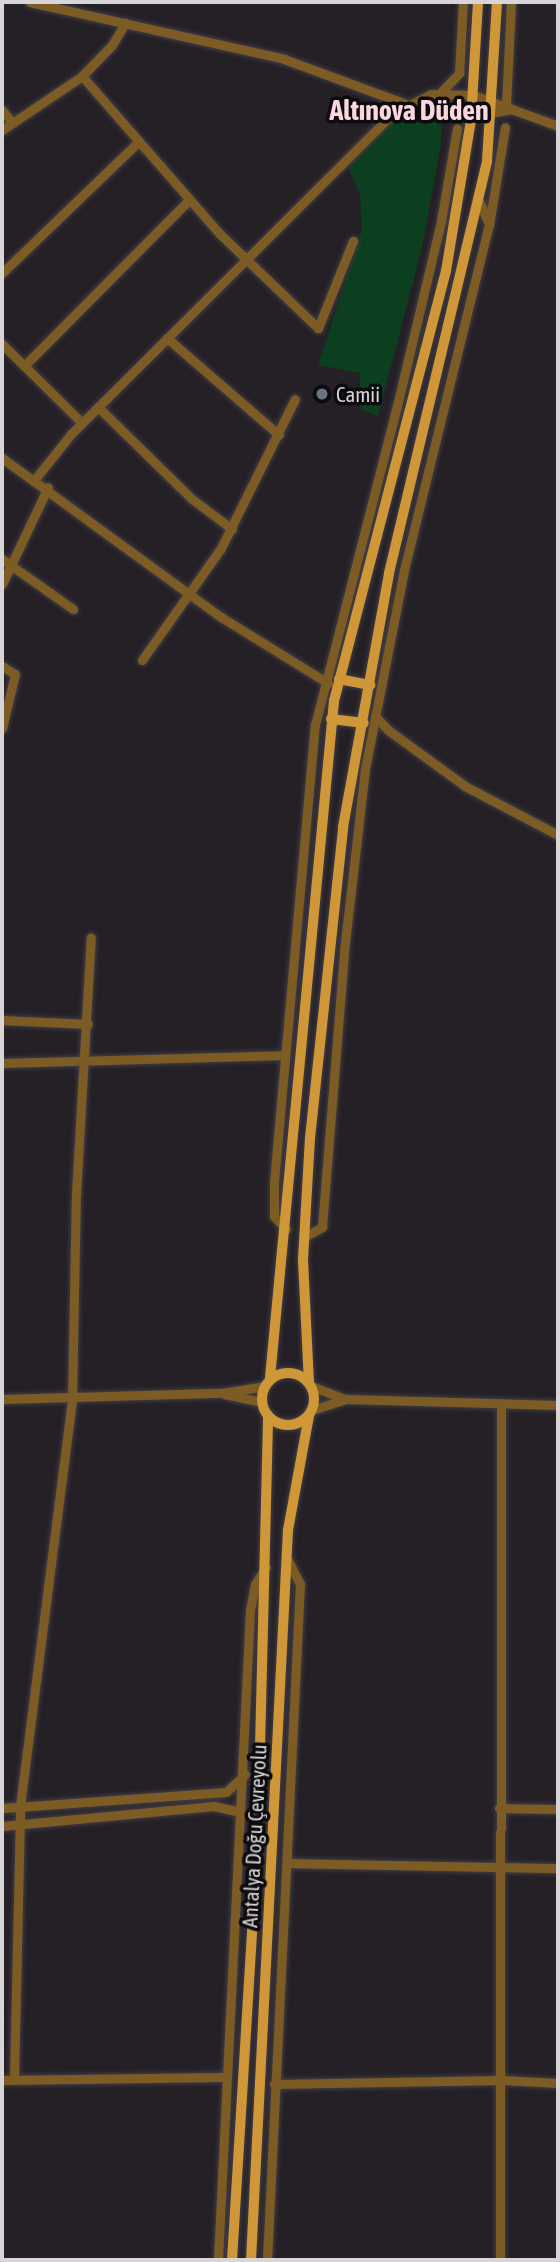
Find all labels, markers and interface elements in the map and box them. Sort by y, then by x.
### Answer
district label: Altınova Düden [330,93,488,127]
place label: Camii [336,381,380,407]
marker: Camii [314,386,330,402]
street label: Antalya Doğu Çevreyolu [237,1744,271,1928]

